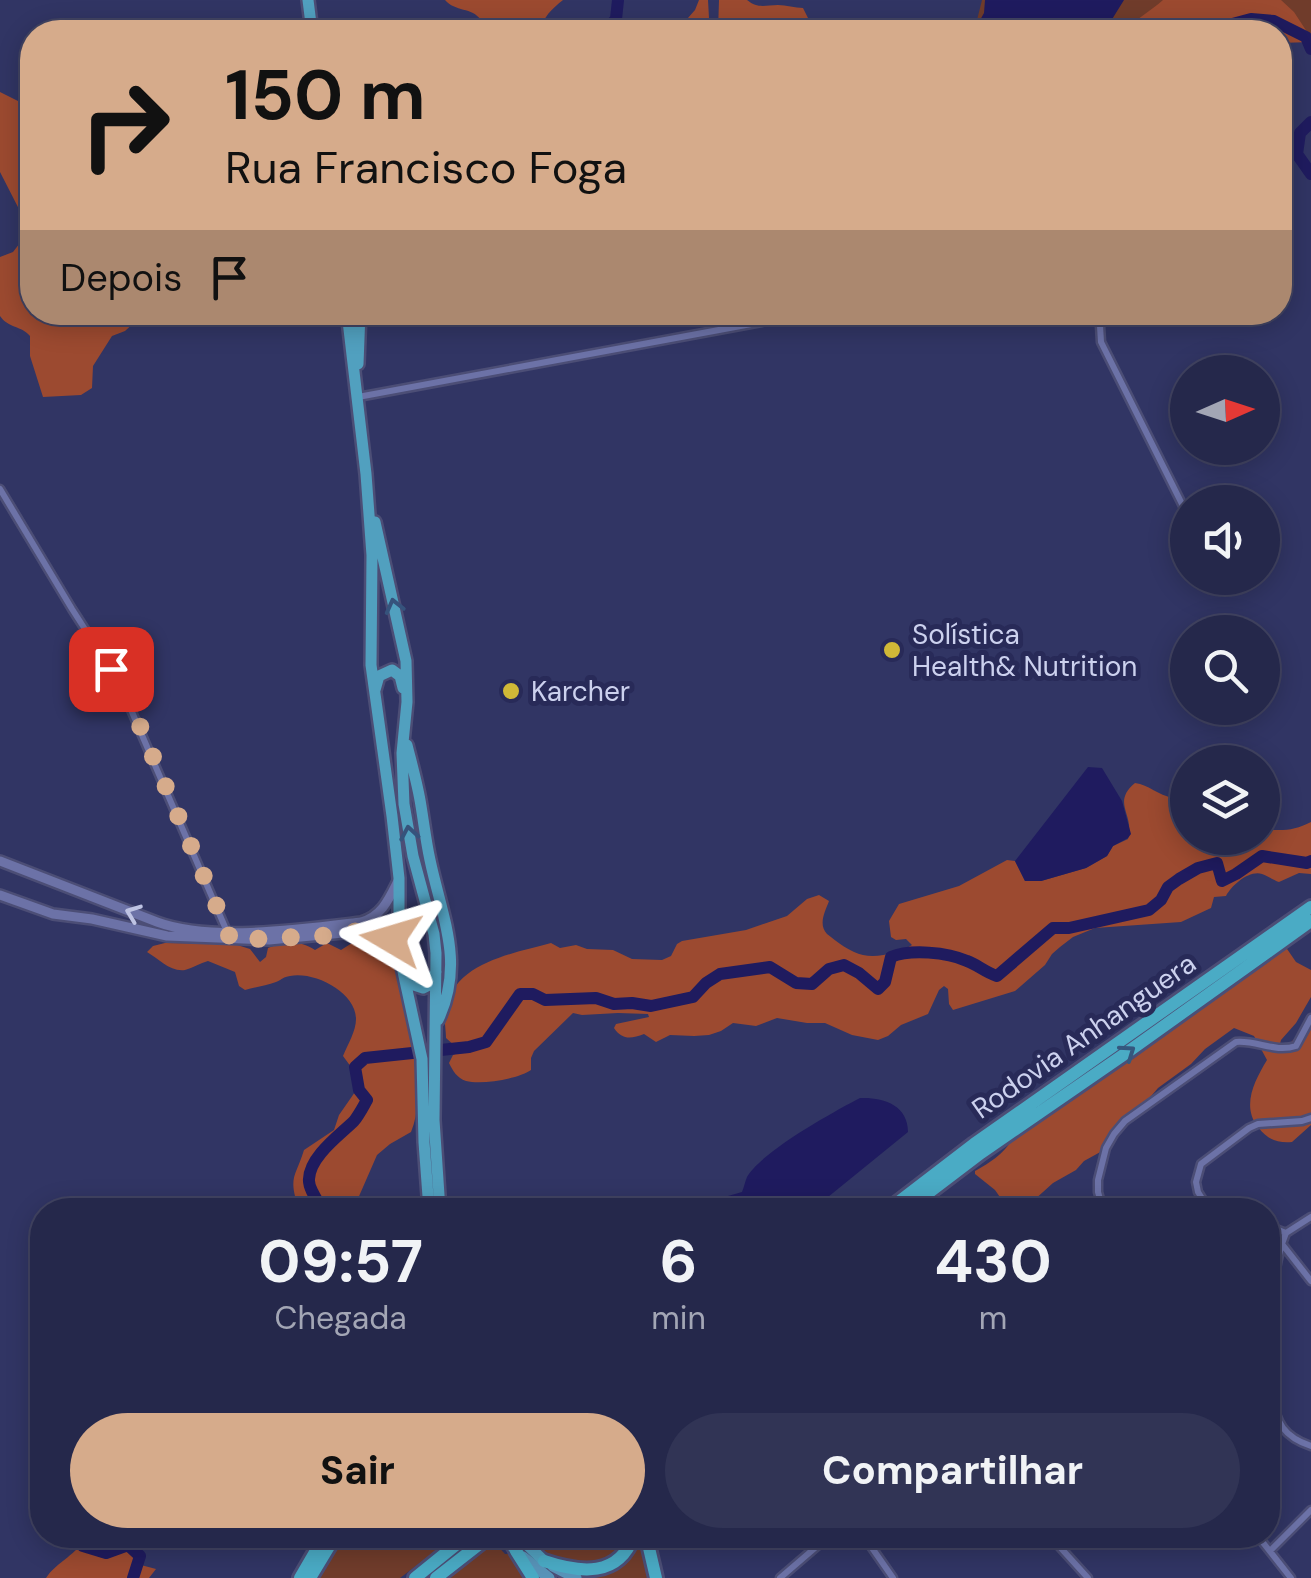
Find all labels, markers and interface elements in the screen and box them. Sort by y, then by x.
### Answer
text: 150 m [225,50,426,141]
icon: right [60,60,190,190]
text: Rua Francisco Foga [225,138,627,197]
icon: arrive [202,250,257,305]
text: Depois [60,253,182,303]
north arrow [1170,355,1280,465]
map controls [1170,355,1280,855]
button: sound [1170,485,1280,595]
one-way arrow [385,598,406,615]
button: search [1170,615,1280,725]
place label: Solística Health& Nutrition [912,616,1137,685]
pin [69,627,154,712]
marker: Solística Health& Nutrition [881,639,903,661]
icon: arrive [84,642,139,697]
place label: Karcher [531,673,630,710]
marker: Karcher [500,680,522,702]
button: layers [1170,745,1280,855]
one-way arrow [399,824,420,841]
position arrow [339,887,443,991]
one-way arrow [125,905,143,925]
street label: Rodovia Anhanguera [965,945,1203,1127]
one-way arrow [1116,1046,1135,1064]
text: 09:57 [258,1222,423,1301]
text: 6 [660,1222,698,1301]
text: 430 [934,1222,1052,1301]
text: Chegada [275,1297,407,1339]
text: min [651,1297,706,1339]
text: m [979,1297,1007,1339]
button: Sair [70,1413,645,1528]
button: Compartilhar [665,1413,1240,1528]

